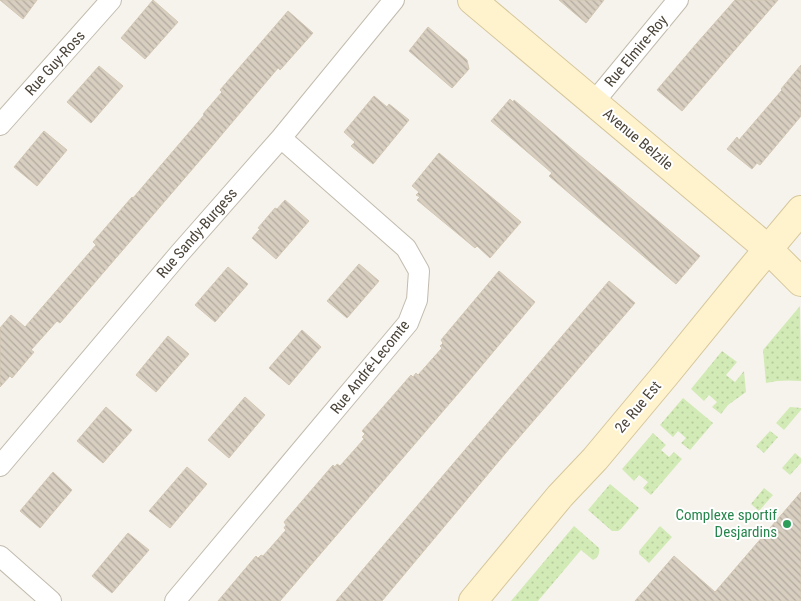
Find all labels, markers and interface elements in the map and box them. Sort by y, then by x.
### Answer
street label: Rue Elmire-Roy [601,11,671,91]
street label: Rue Guy-Ross [21,27,89,99]
street label: Avenue Belzile [599,105,677,173]
street label: Rue Sandy-Burgess [153,184,241,282]
street label: Rue André-Lecomte [327,316,413,418]
street label: 2e Rue Est [611,377,665,437]
place label: Complexe sportif Desjardins [676,506,777,541]
marker: Complexe sportif Desjardins [781,518,793,530]

